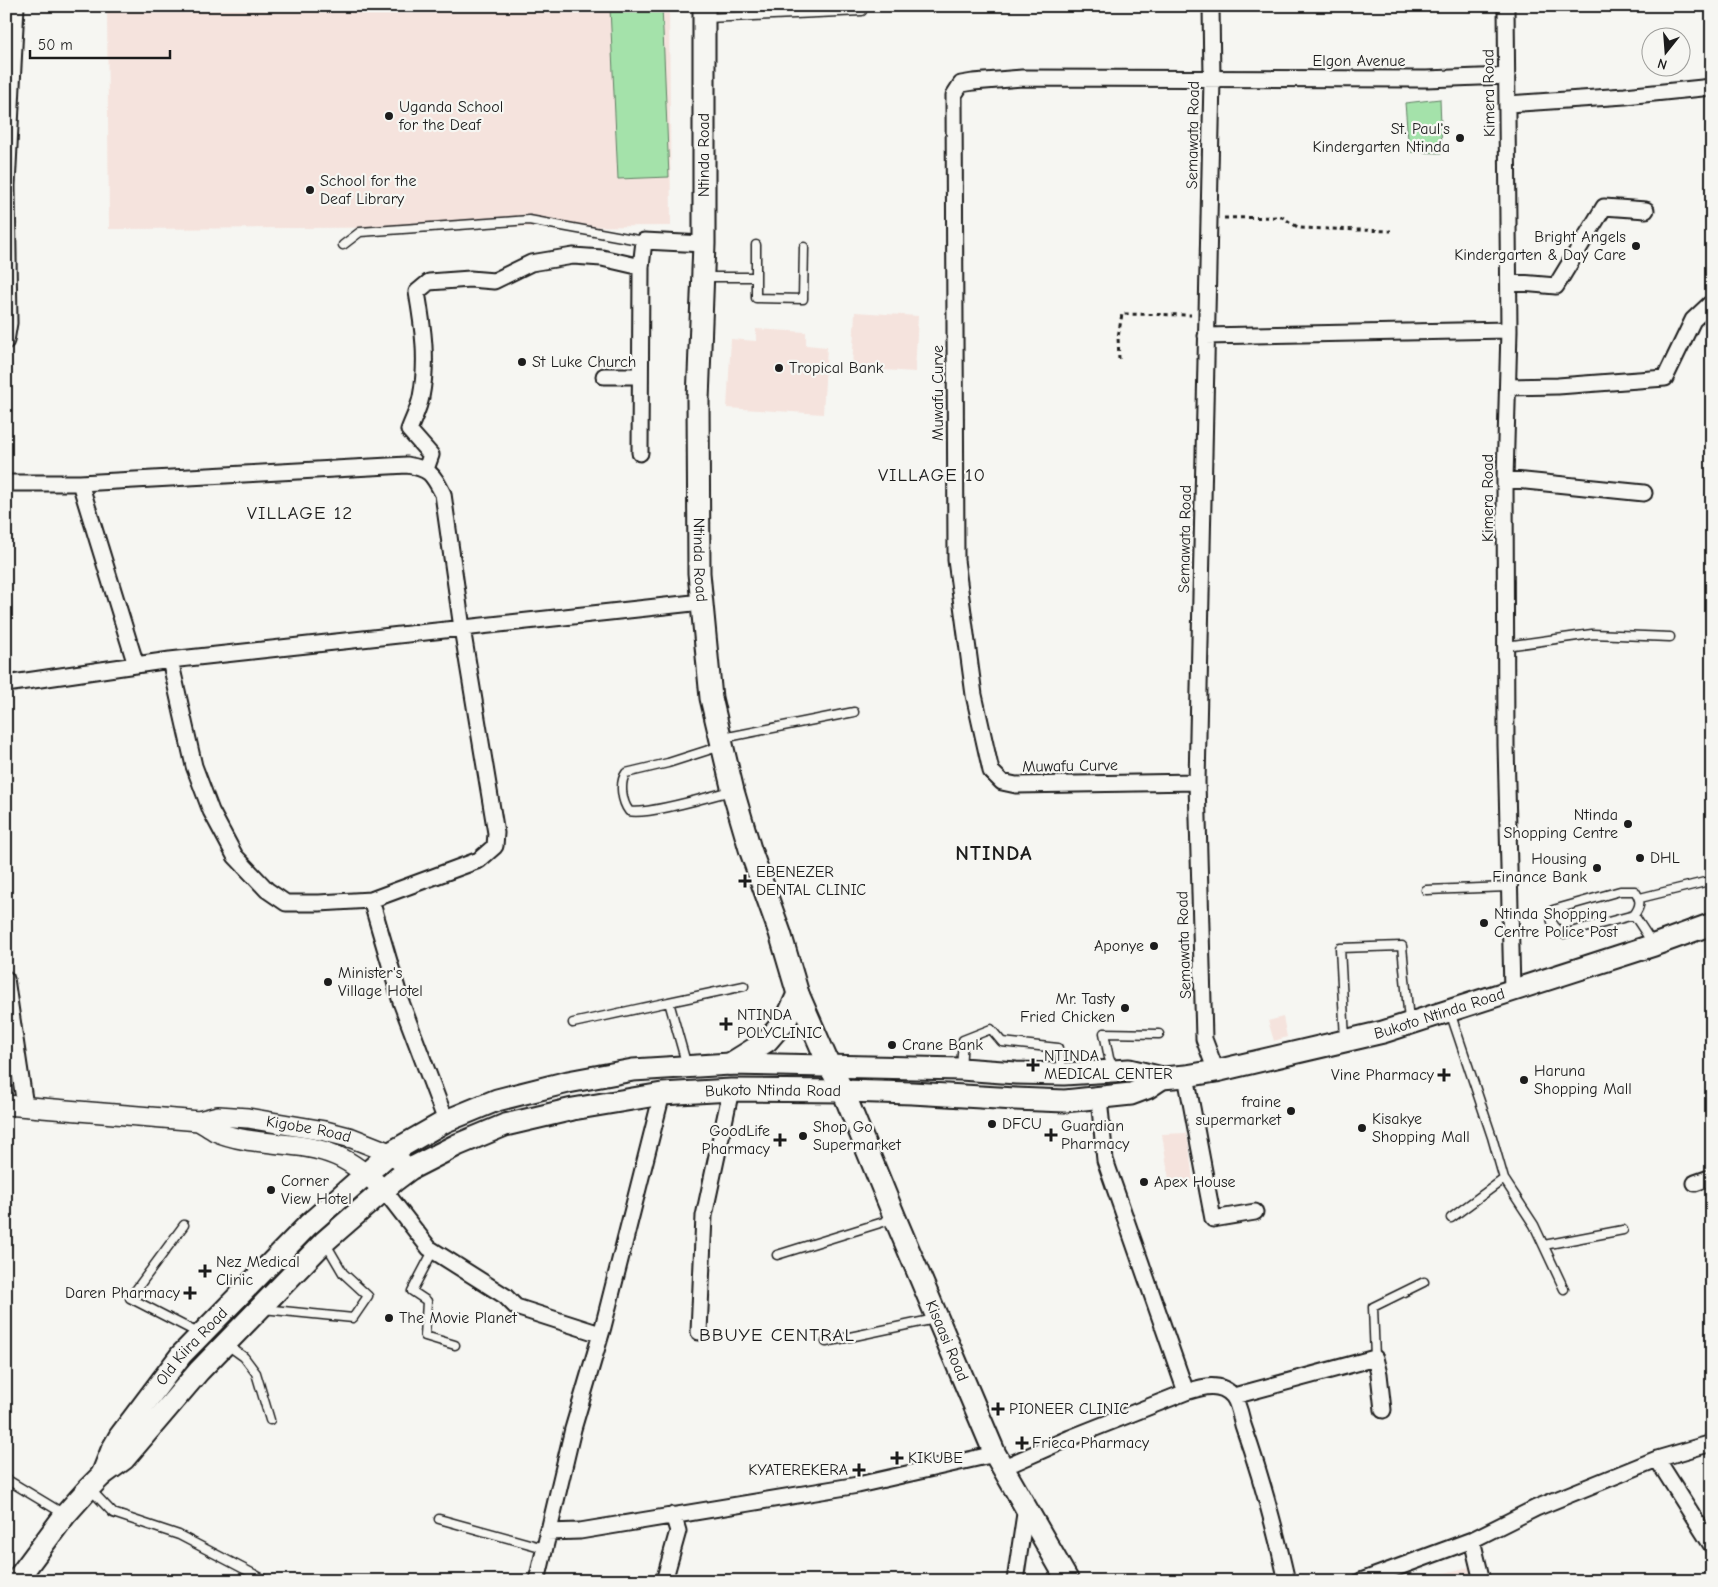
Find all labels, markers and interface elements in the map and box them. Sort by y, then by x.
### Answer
scale bar [30,28,170,60]
north arrow [1640,28,1690,78]
text: 50 m [38,36,73,54]
street label: Kimera Road [1479,49,1499,137]
street label: Elgon Avenue [1312,52,1406,70]
text: N [1655,54,1669,73]
street label: Semawata Road [1183,81,1203,189]
place label: Uganda School for the Deaf [398,98,503,134]
marker: Uganda School for the Deaf [383,110,395,122]
street label: Ntinda Road [695,113,713,197]
place label: St. Paul's Kindergarten Ntinda [1312,120,1450,156]
marker: St. Paul's Kindergarten Ntinda [1454,132,1466,144]
place label: School for the Deaf Library [320,172,416,208]
marker: School for the Deaf Library [304,184,316,196]
place label: Bright Angels Kindergarten & Day Care [1454,228,1626,264]
marker: Bright Angels Kindergarten & Day Care [1630,240,1642,252]
street label: Muwafu Curve [929,345,947,441]
place label: St Luke Church [532,353,636,371]
marker: St Luke Church [516,356,528,368]
place label: Tropical Bank [789,359,884,377]
marker: Tropical Bank [773,362,785,374]
street label: Kimera Road [1479,454,1497,542]
district label: VILLAGE 10 [878,464,986,486]
street label: Semawata Road [1175,485,1195,593]
district label: VILLAGE 12 [247,502,353,524]
street label: Ntinda Road [690,518,711,603]
street label: Muwafu Curve [1022,756,1118,776]
place label: Ntinda Shopping Centre [1504,806,1618,842]
marker: Ntinda Shopping Centre [1622,818,1634,830]
district label: NTINDA [955,841,1033,865]
place label: DHL [1650,849,1680,867]
place label: Housing Finance Bank [1492,850,1587,886]
marker: DHL [1634,852,1646,864]
marker: Housing Finance Bank [1591,862,1603,874]
place label: EBENEZER DENTAL CLINIC [756,863,866,899]
marker: EBENEZER DENTAL CLINIC [738,874,752,888]
street label: Semawata Road [1173,891,1195,999]
place label: Ntinda Shopping Centre Police Post [1494,905,1618,941]
marker: Ntinda Shopping Centre Police Post [1478,917,1490,929]
place label: Aponye [1094,937,1144,955]
marker: Aponye [1148,940,1160,952]
place label: Minister's Village Hotel [338,964,423,1000]
marker: Minister's Village Hotel [322,976,334,988]
street label: Bukoto Ntinda Road [1372,985,1507,1043]
place label: Mr. Tasty Fried Chicken [1020,990,1116,1026]
marker: Mr. Tasty Fried Chicken [1119,1002,1131,1014]
place label: NTINDA POLYCLINIC [737,1006,822,1042]
marker: NTINDA POLYCLINIC [719,1017,733,1031]
place label: Crane Bank [902,1036,983,1054]
marker: Crane Bank [886,1039,898,1051]
place label: NTINDA MEDICAL CENTER [1044,1047,1173,1083]
marker: NTINDA MEDICAL CENTER [1026,1058,1040,1072]
place label: Haruna Shopping Mall [1534,1062,1632,1098]
place label: Vine Pharmacy [1331,1066,1435,1084]
marker: Vine Pharmacy [1438,1069,1450,1081]
marker: Haruna Shopping Mall [1518,1074,1530,1086]
street label: Bukoto Ntinda Road [704,1081,841,1100]
place label: fraine supermarket [1195,1093,1281,1129]
marker: fraine supermarket [1285,1105,1297,1117]
place label: Kisakye Shopping Mall [1372,1110,1470,1146]
street label: Kigobe Road [265,1112,353,1146]
place label: DFCU [1002,1115,1042,1133]
place label: Guardian Pharmacy [1061,1117,1130,1153]
place label: Shop Go Supermarket [813,1118,901,1154]
marker: DFCU [986,1118,998,1130]
place label: GoodLife Pharmacy [702,1122,771,1158]
marker: Kisakye Shopping Mall [1356,1122,1368,1134]
marker: Guardian Pharmacy [1045,1129,1057,1141]
marker: Shop Go Supermarket [797,1130,809,1142]
marker: GoodLife Pharmacy [774,1134,786,1146]
place label: Corner View Hotel [281,1172,352,1208]
place label: Apex House [1154,1173,1236,1191]
marker: Apex House [1138,1176,1150,1188]
marker: Corner View Hotel [265,1184,277,1196]
place label: Nez Medical Clinic [216,1253,300,1289]
marker: Nez Medical Clinic [198,1264,212,1278]
place label: Daren Pharmacy [65,1284,181,1302]
marker: Daren Pharmacy [184,1287,196,1299]
street label: Kisaasi Road [922,1298,972,1384]
street label: Old Kiira Road [152,1304,231,1389]
place label: The Movie Planet [399,1309,517,1327]
marker: The Movie Planet [383,1312,395,1324]
district label: BBUYE CENTRAL [699,1324,855,1346]
place label: PIONEER CLINIC [1009,1400,1129,1418]
marker: PIONEER CLINIC [991,1402,1005,1416]
place label: Frieca Pharmacy [1032,1434,1150,1452]
marker: Frieca Pharmacy [1016,1437,1028,1449]
place label: KIKUBE [908,1449,963,1467]
marker: KIKUBE [890,1451,904,1465]
place label: KYATEREKERA [748,1461,848,1479]
marker: KYATEREKERA [852,1463,866,1477]

